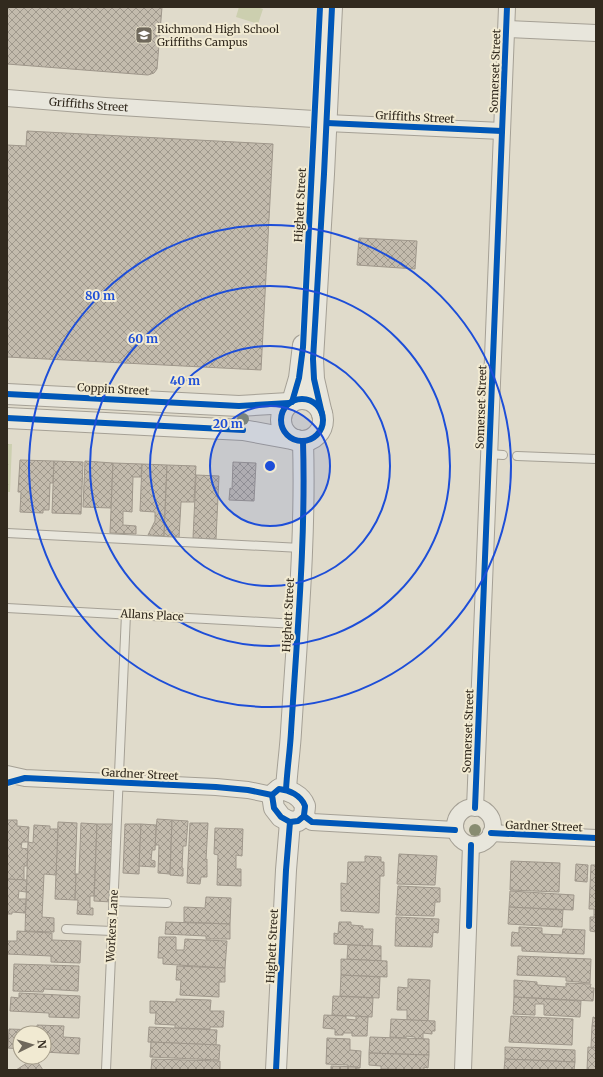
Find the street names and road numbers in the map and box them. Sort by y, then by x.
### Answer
street label: Somerset Street [487,28,503,113]
street label: Griffiths Street [49,94,129,114]
street label: Griffiths Street [375,108,456,126]
street label: Highett Street [291,167,309,243]
street label: Somerset Street [473,364,489,449]
street label: Coppin Street [77,380,150,398]
street label: Highett Street [279,577,297,653]
street label: Allans Place [119,606,184,624]
street label: Somerset Street [460,688,476,773]
street label: Gardner Street [101,765,180,783]
street label: Gardner Street [505,818,584,834]
street label: Workers Lane [103,889,121,964]
street label: Highett Street [263,908,281,984]

